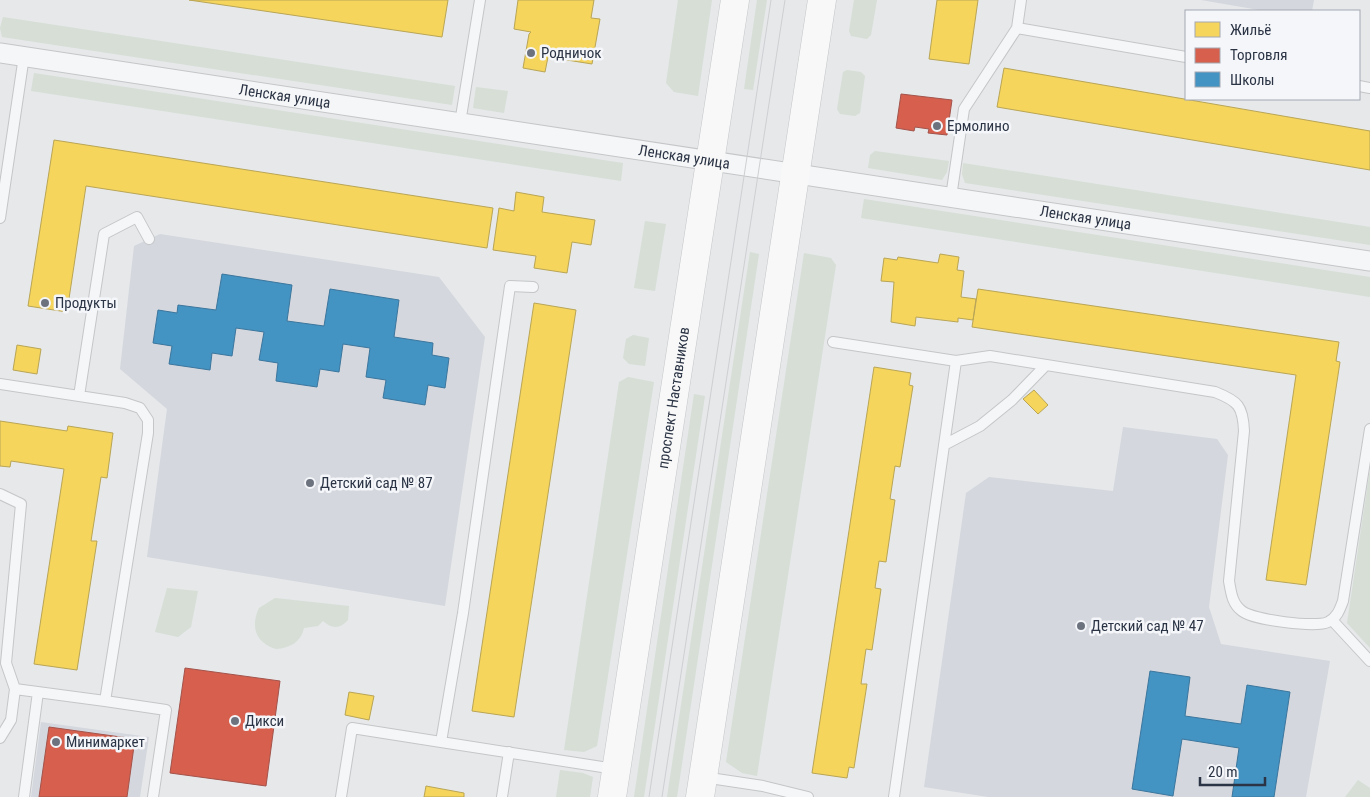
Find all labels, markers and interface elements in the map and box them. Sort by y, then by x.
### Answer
legend [1185,10,1360,100]
text: Жильё [1230,21,1271,39]
place label: Родничок [541,44,601,62]
text: Торговля [1230,46,1287,64]
marker: Родничок [525,47,537,59]
text: Школы [1230,71,1275,89]
street label: Ленская улица [238,80,332,112]
place label: Ермолино [947,117,1009,135]
marker: Ермолино [931,120,943,132]
street label: Ленская улица [637,141,731,173]
street label: Ленская улица [1039,202,1133,234]
place label: Продукты [55,294,117,312]
marker: Продукты [39,297,51,309]
street label: проспект Наставников [654,326,693,470]
place label: Детский сад № 87 [320,474,433,492]
marker: Детский сад № 87 [304,477,316,489]
place label: Детский сад № 47 [1091,617,1204,635]
marker: Детский сад № 47 [1075,620,1087,632]
place label: Дикси [245,712,284,730]
marker: Дикси [229,715,241,727]
place label: Минимаркет [66,733,145,751]
marker: Минимаркет [50,736,62,748]
scale bar [1200,754,1265,786]
text: 20 m [1208,763,1238,781]

